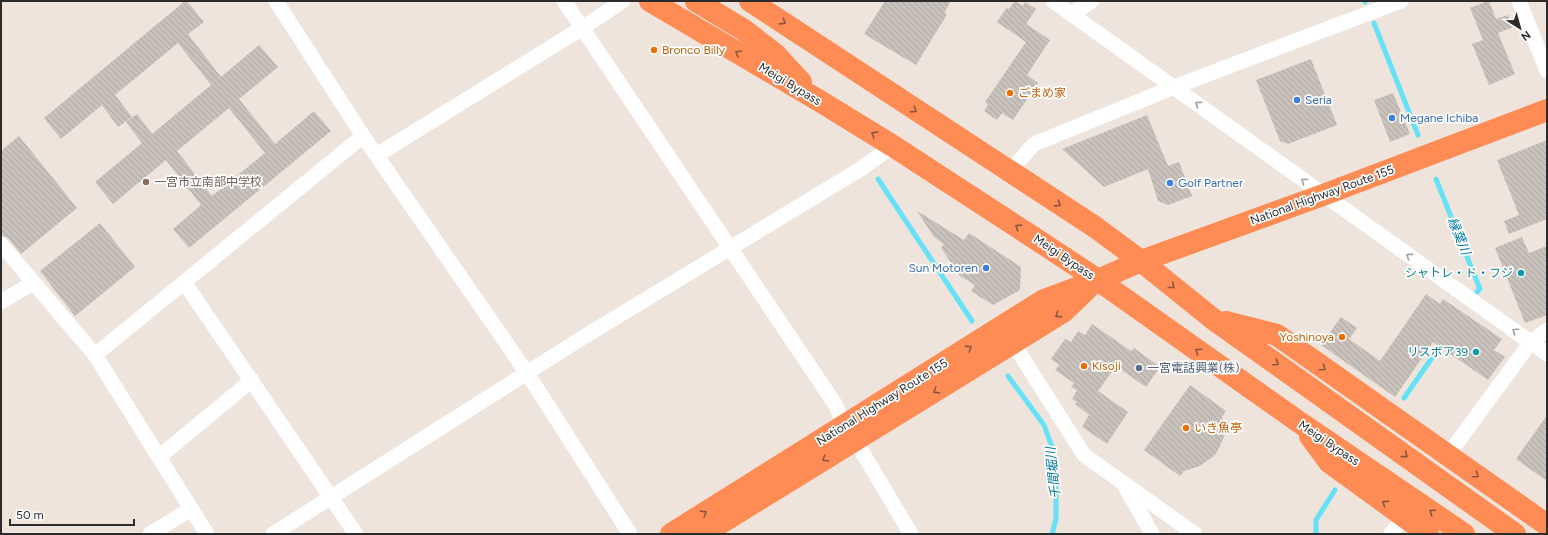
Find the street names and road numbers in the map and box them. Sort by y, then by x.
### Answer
street label: Meigi Bypass [756,60,824,108]
street label: National Highway Route 155 [1248,162,1396,228]
street label: Meigi Bypass [1031,232,1097,283]
street label: National Highway Route 155 [814,356,950,448]
street label: Meigi Bypass [1296,418,1362,469]

